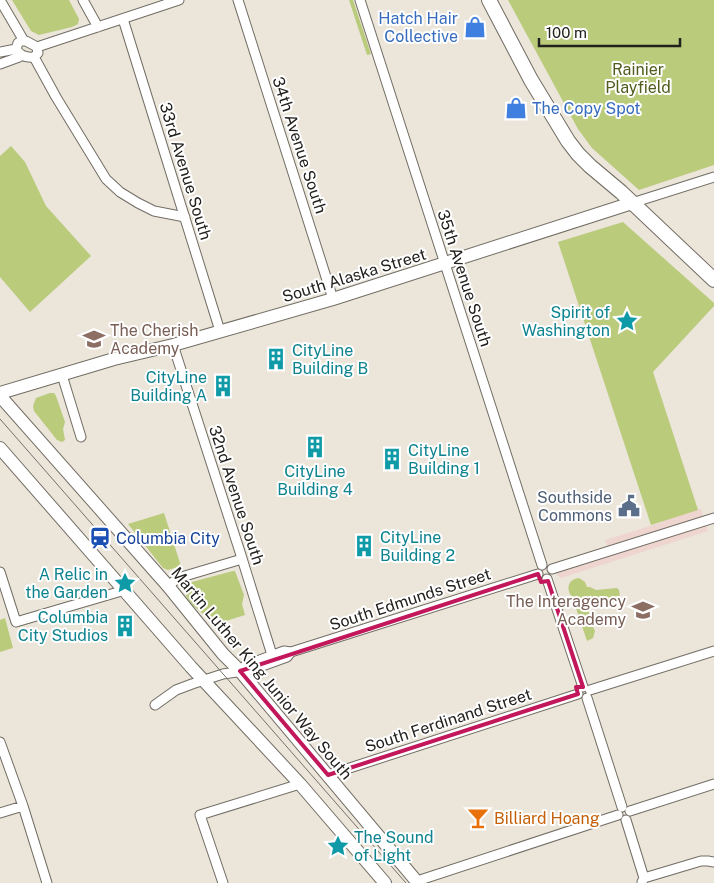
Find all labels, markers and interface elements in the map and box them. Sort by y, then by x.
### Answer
place label: Hatch Hair Collective [378,9,458,46]
shop icon: Hatch Hair Collective [462,14,488,40]
scale bar [539,15,680,47]
text: 100 m [546,24,587,41]
park label: Rainier Playfield [605,60,671,97]
street label: 34th Avenue South [268,74,331,216]
shop icon: The Copy Spot [503,95,529,121]
place label: The Copy Spot [532,99,641,118]
street label: 33rd Avenue South [156,100,215,242]
street label: 35th Avenue South [433,207,496,349]
street label: South Alaska Street [280,245,428,306]
place label: Spirit of Washington [522,303,610,340]
place icon: Spirit of Washington [614,308,640,334]
place label: The Cherish Academy [110,321,198,358]
school or university icon: The Cherish Academy [81,326,107,352]
place label: CityLine Building B [292,341,368,378]
building icon: CityLine Building B [263,346,289,372]
place label: CityLine Building A [130,368,207,405]
building icon: CityLine Building A [210,373,236,399]
street label: 32nd Avenue South [205,423,268,567]
building icon: CityLine Building 4 [302,434,328,460]
place label: CityLine Building 1 [408,441,480,478]
building icon: CityLine Building 1 [379,446,405,472]
place label: CityLine Building 4 [277,462,353,499]
place label: Southside Commons [537,488,612,525]
public building icon: Southside Commons [616,493,642,519]
station icon: Columbia City [87,525,113,551]
place label: CityLine Building 2 [380,528,455,565]
place label: Columbia City [116,529,220,548]
building icon: CityLine Building 2 [351,533,377,559]
street label: Martin Luther King Junior Way South [167,563,356,783]
street label: South Edmunds Street [327,564,493,635]
place label: A Relic in the Garden [25,565,108,602]
place icon: A Relic in the Garden [112,570,138,596]
place label: The Interagency Academy [506,592,626,629]
school or university icon: The Interagency Academy [630,597,656,623]
place label: Columbia City Studios [18,608,108,645]
building icon: Columbia City Studios [112,613,138,639]
street label: South Ferdinand Street [362,685,534,756]
bar icon: Billiard Hoang [465,805,491,831]
place label: Billiard Hoang [494,809,600,828]
place label: The Sound of Light [354,828,433,865]
place icon: The Sound of Light [325,833,351,859]

